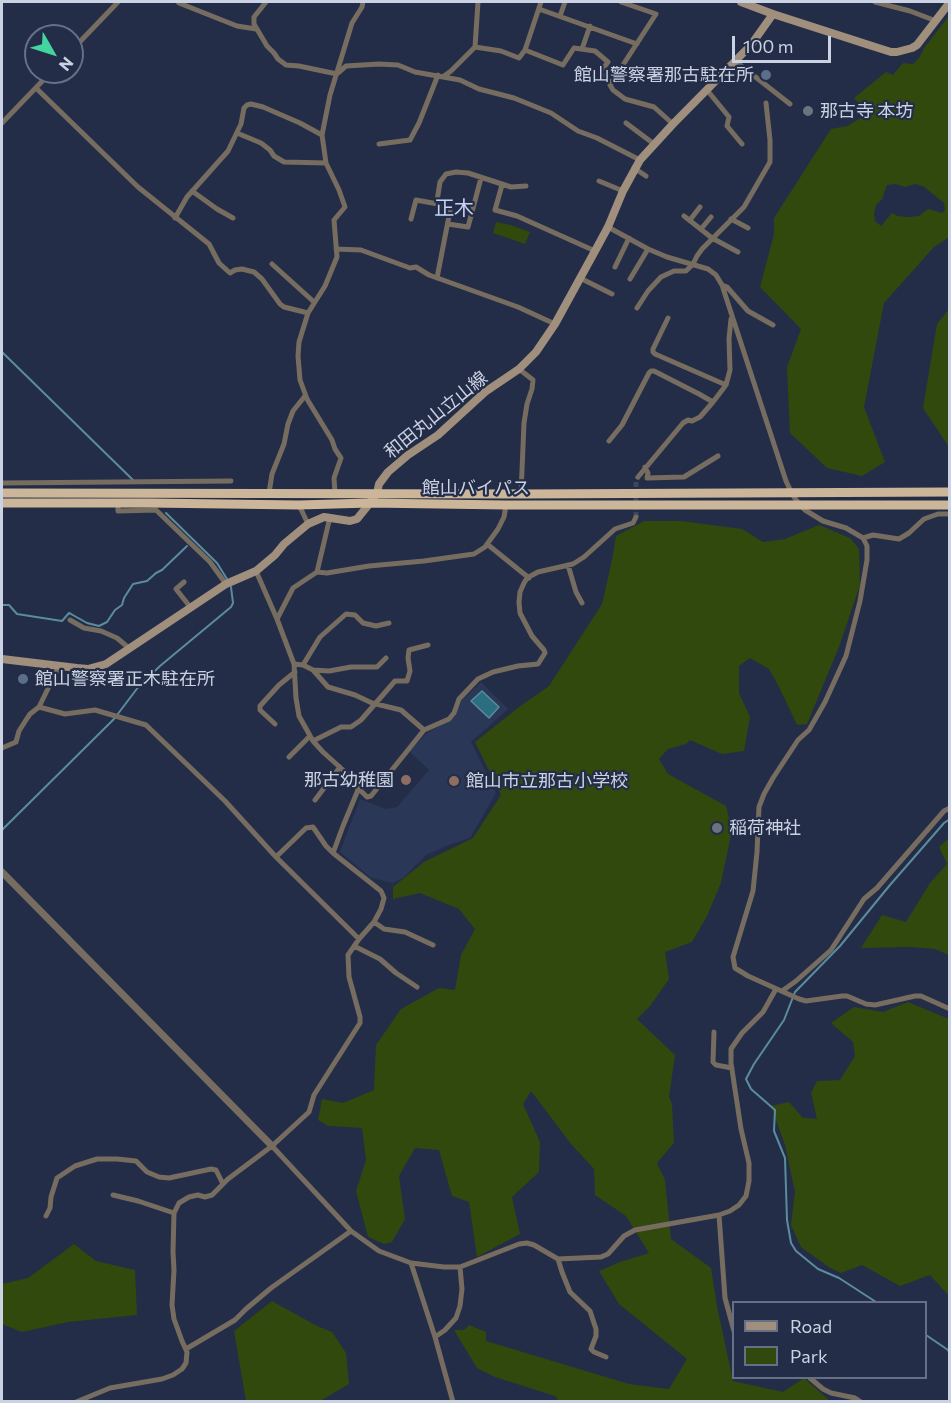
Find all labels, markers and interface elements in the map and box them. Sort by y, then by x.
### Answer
north arrow [24,24,84,84]
scale bar [735,24,834,62]
text: 100 m [743,35,793,57]
text: N [56,54,78,75]
place label: 館山警察署那古駐在所 [574,64,754,86]
marker: 館山警察署那古駐在所 [759,68,773,82]
place label: 那古寺 本坊 [820,100,913,122]
marker: 那古寺 本坊 [801,104,815,118]
district label: 正木 [434,196,474,220]
street label: 和田丸山立山線 [380,367,492,463]
street label: 館山バイパス [422,477,530,499]
place label: 館山警察署正木駐在所 [35,668,215,690]
marker: 館山警察署正木駐在所 [16,672,30,686]
place label: 那古幼稚園 [304,769,394,791]
place label: 館山市立那古小学校 [466,770,628,792]
marker: 那古幼稚園 [399,773,413,787]
marker: 館山市立那古小学校 [447,774,461,788]
place label: 稲荷神社 [729,817,801,839]
marker: 稲荷神社 [710,821,724,835]
legend [732,1301,927,1379]
text: Road [790,1315,832,1337]
text: Park [790,1345,828,1367]

